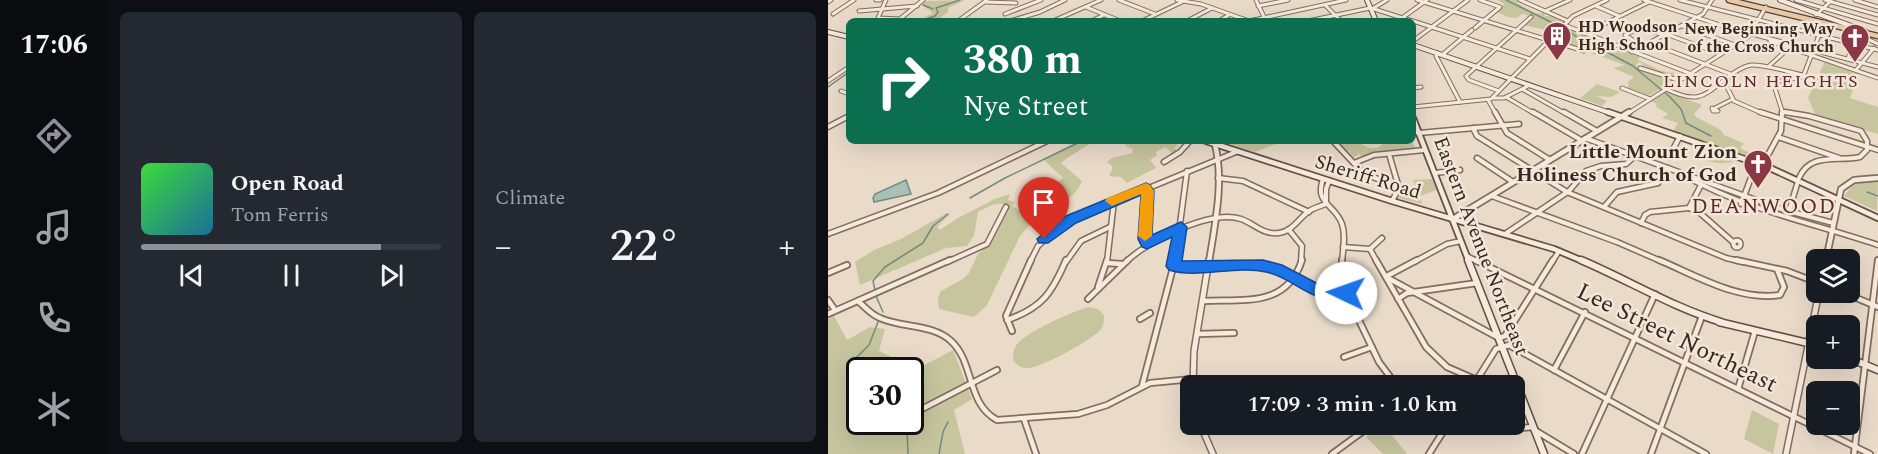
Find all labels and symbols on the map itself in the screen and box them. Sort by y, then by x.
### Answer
place label: HD Woodson High School [1578,15,1677,57]
place label: New Beginning Way of the Cross Church [1684,17,1835,59]
building icon: HD Woodson High School [1541,20,1573,62]
church icon: New Beginning Way of the Cross Church [1839,22,1871,64]
district label: LINCOLN HEIGHTS [1663,68,1859,95]
street label: Eastern Avenue Northeast [1425,132,1537,360]
place label: Little Mount Zion Holiness Church of God [1516,137,1737,190]
street label: Sheriff Road [1311,147,1425,207]
church icon: Little Mount Zion Holiness Church of God [1742,148,1774,190]
pin [1018,177,1069,239]
district label: DEANWOOD [1692,191,1836,223]
position arrow [1314,261,1378,325]
street label: Lee Street Northeast [1570,274,1784,402]
speed limit sign: 30 [846,357,924,435]

